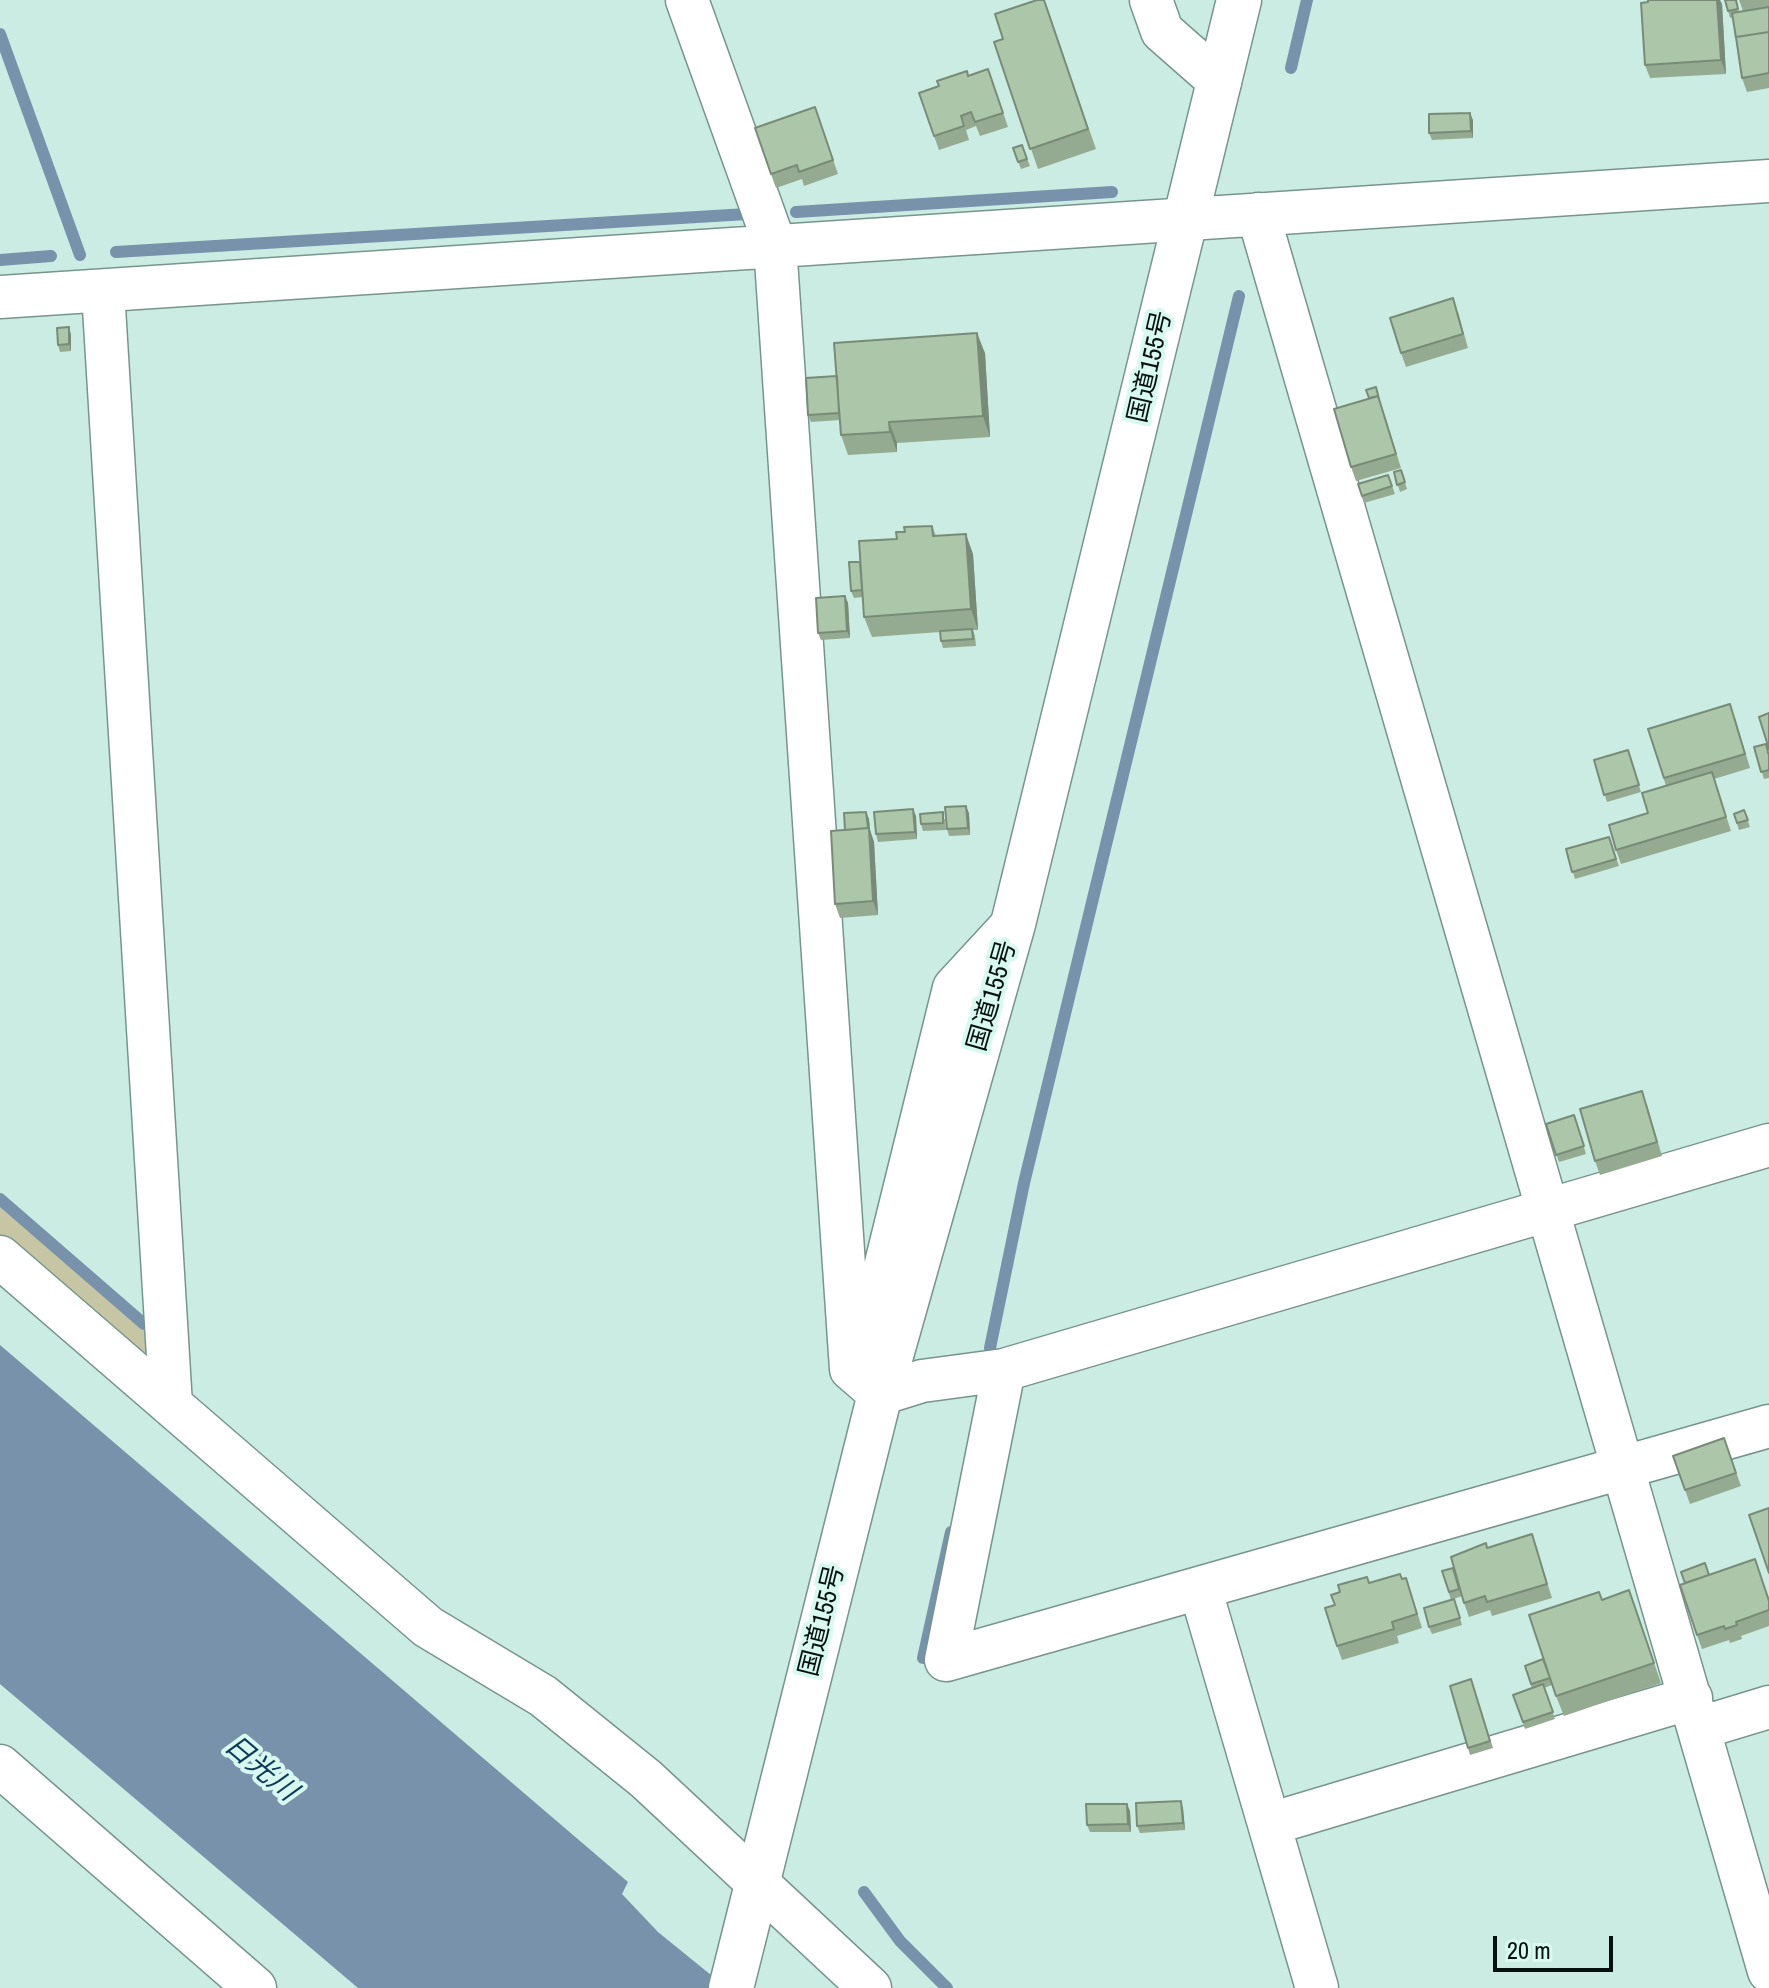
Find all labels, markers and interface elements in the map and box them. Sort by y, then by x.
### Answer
street label: 国道155号 [1123,308,1179,426]
street label: 国道155号 [962,937,1024,1055]
street label: 国道155号 [794,1562,852,1680]
water label: 日光川 [217,1729,303,1809]
scale bar [1497,1920,1617,1970]
text: 20 m [1507,1934,1551,1966]

